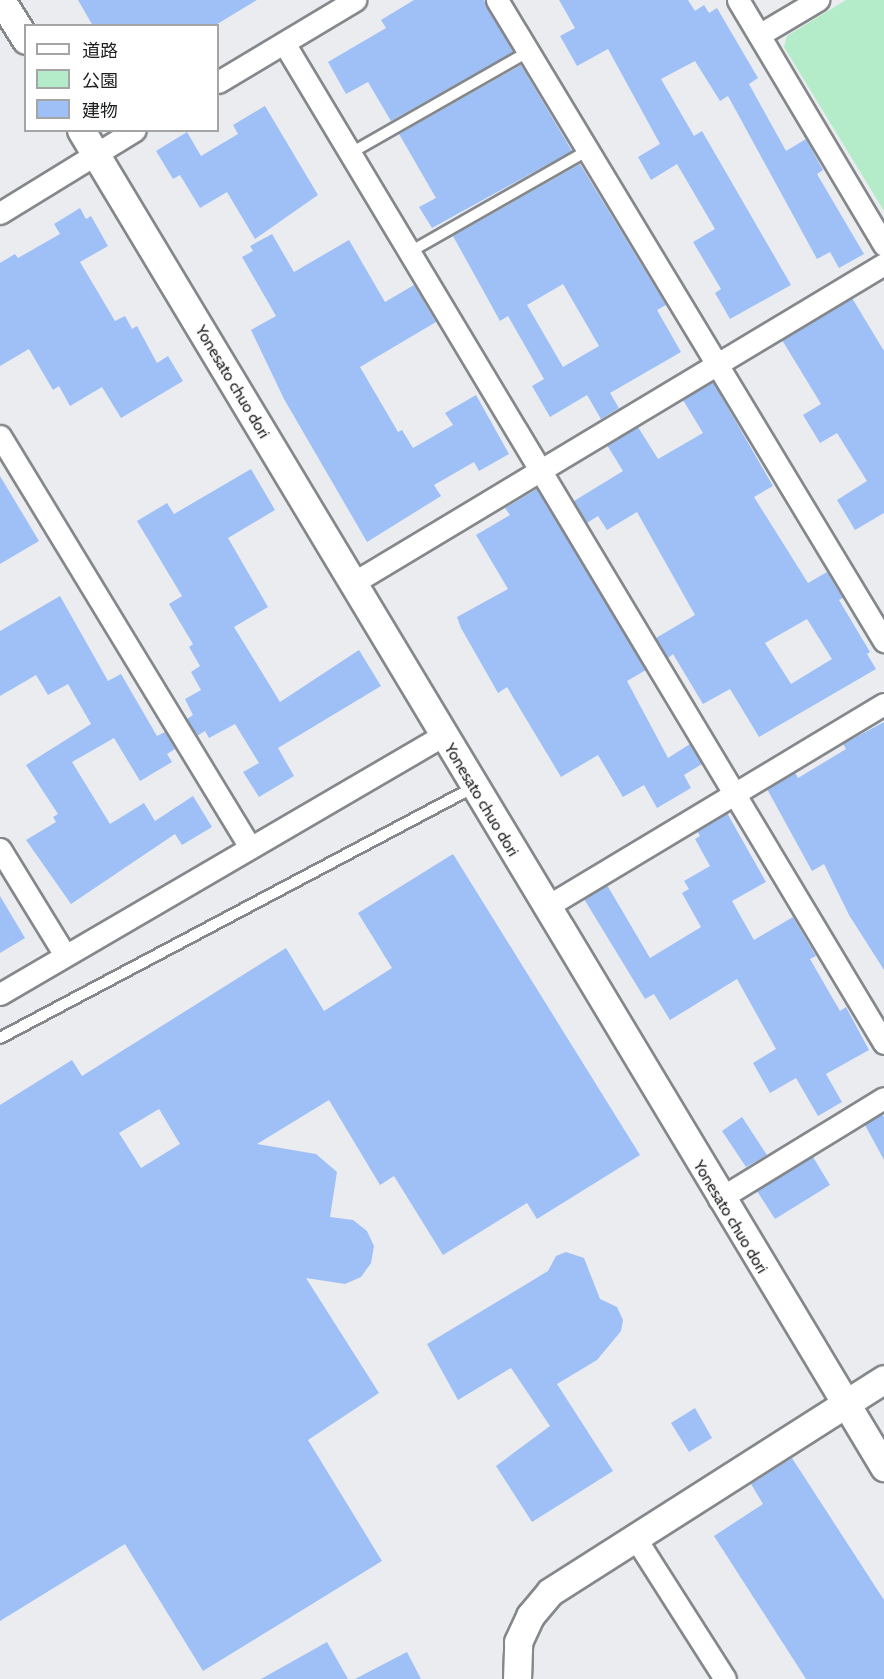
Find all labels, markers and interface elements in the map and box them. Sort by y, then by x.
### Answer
legend [24,24,219,132]
text: 道路 [82,40,118,62]
text: 公園 [82,70,118,92]
text: 建物 [82,100,118,122]
street label: Yonesato chuo dori [191,322,273,442]
street label: Yonesato chuo dori [440,740,522,860]
street label: Yonesato chuo dori [689,1157,771,1277]

